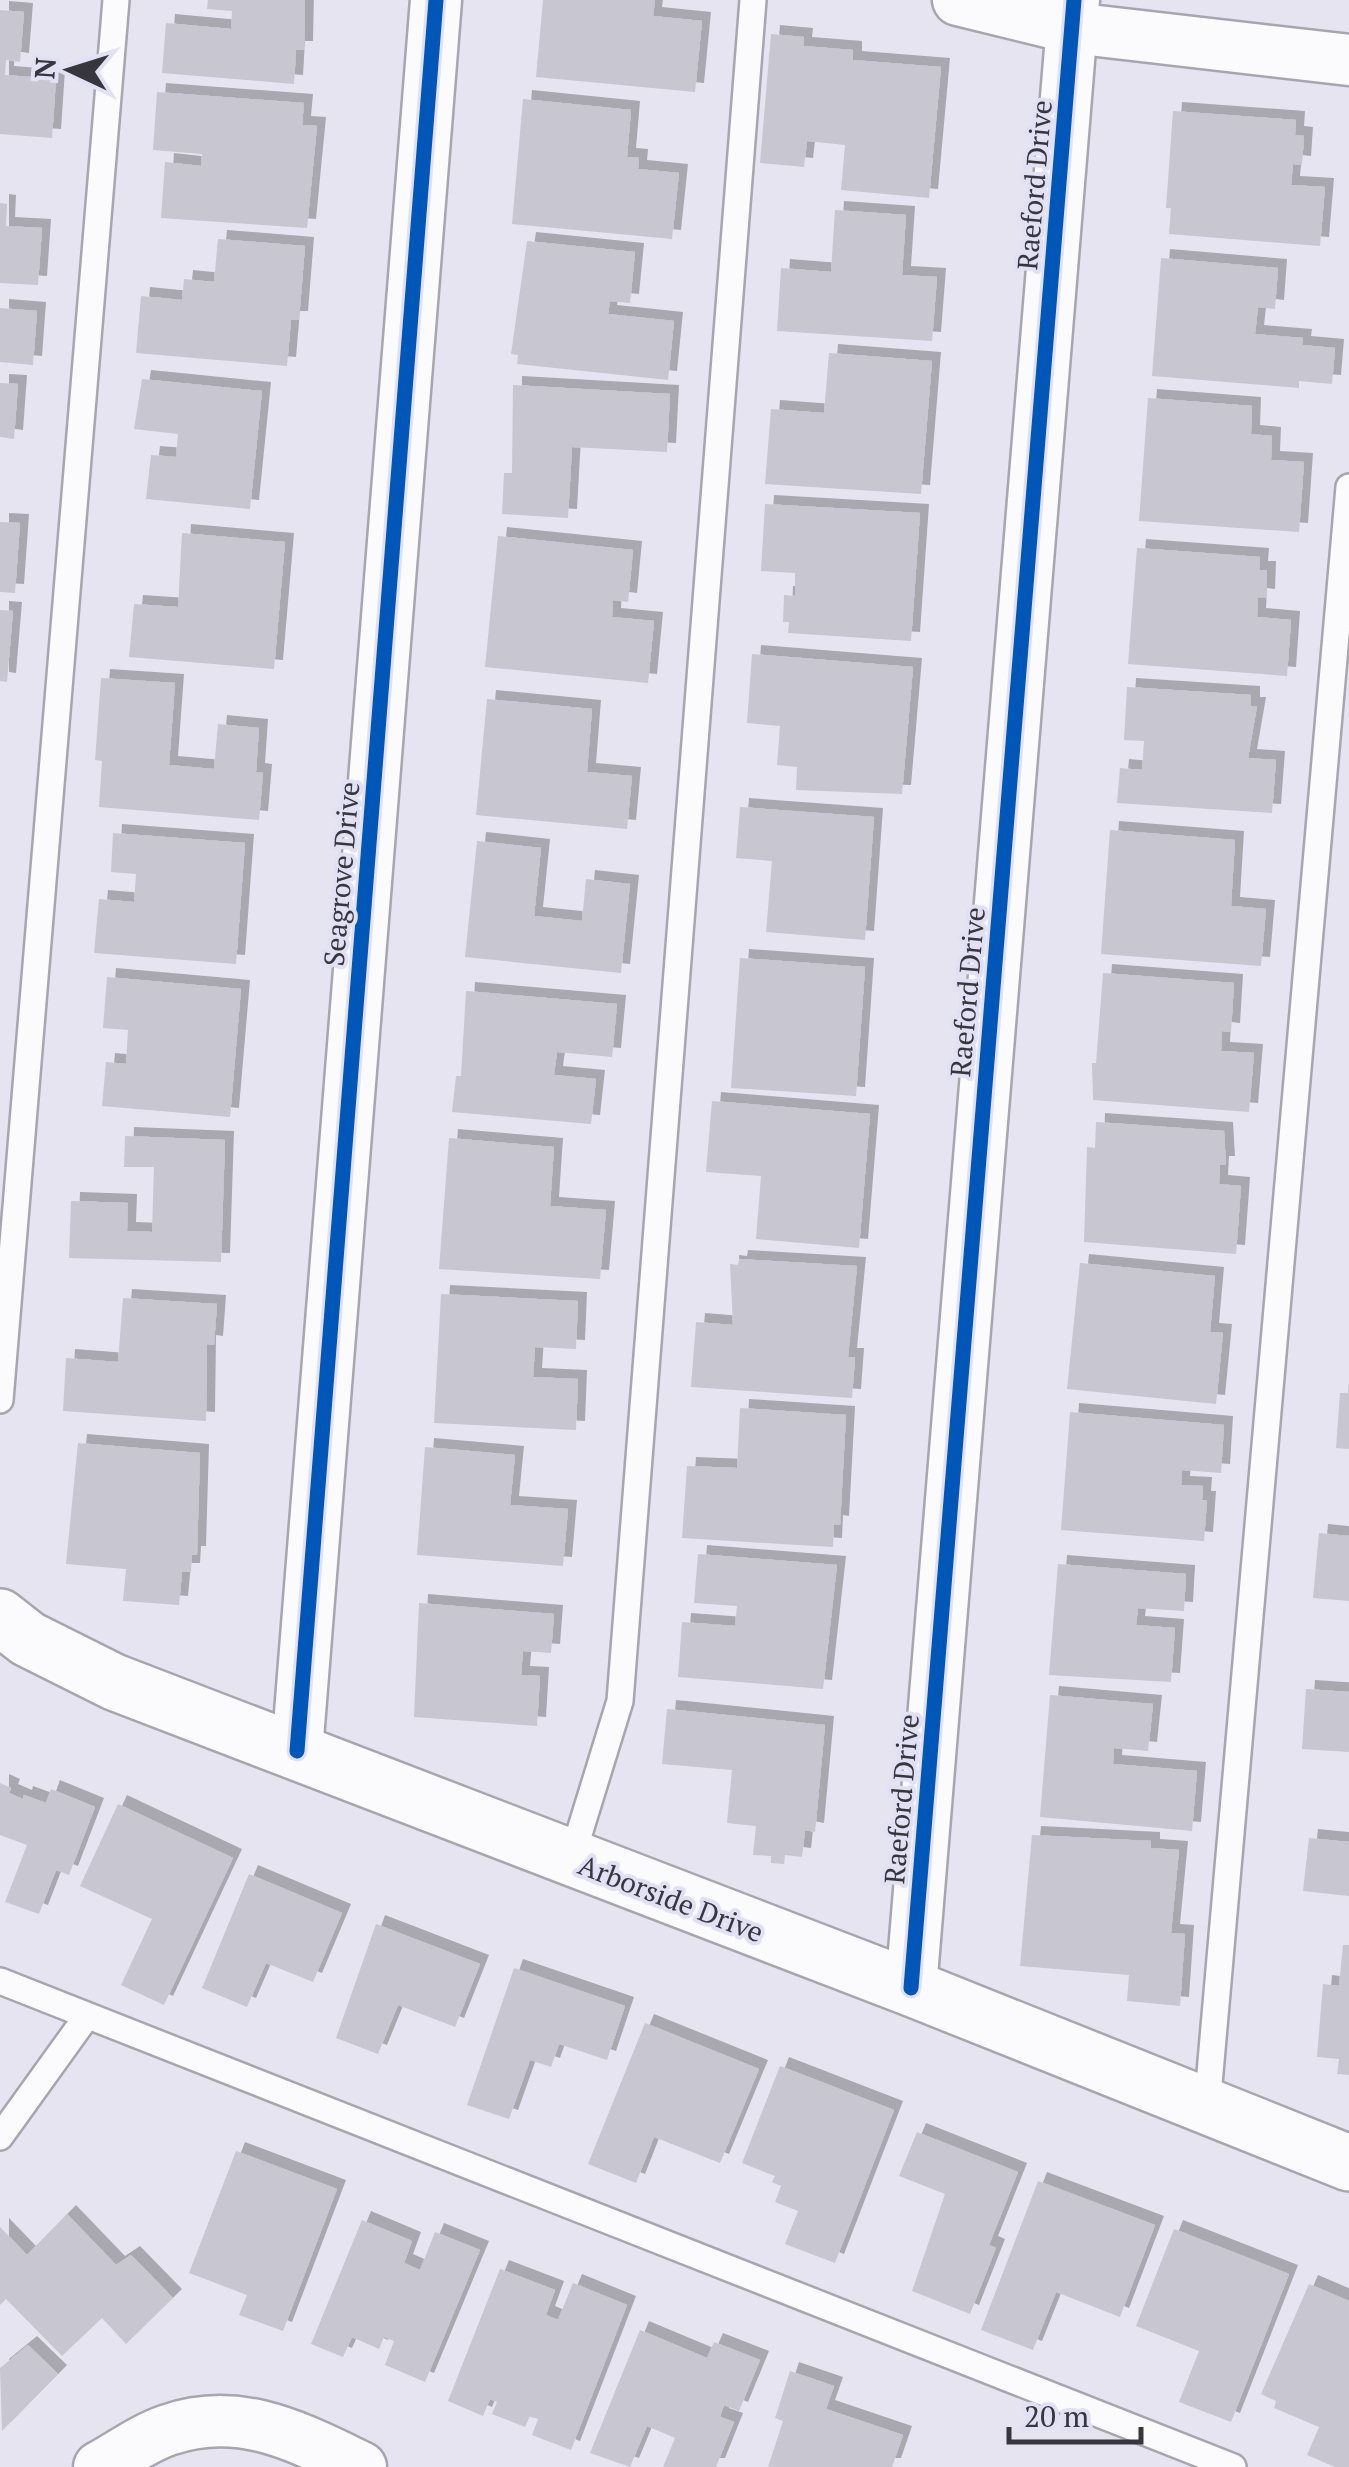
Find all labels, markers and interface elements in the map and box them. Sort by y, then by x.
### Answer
north arrow [20,20,120,120]
text: N [25,56,64,80]
street label: Raeford Drive [1008,98,1060,272]
street label: Seagrove Drive [315,780,367,968]
street label: Raeford Drive [941,905,993,1079]
street label: Raeford Drive [875,1712,927,1886]
street label: Arborside Drive [573,1846,769,1950]
scale bar [1009,2382,1142,2444]
text: 20 m [1024,2396,1089,2436]

